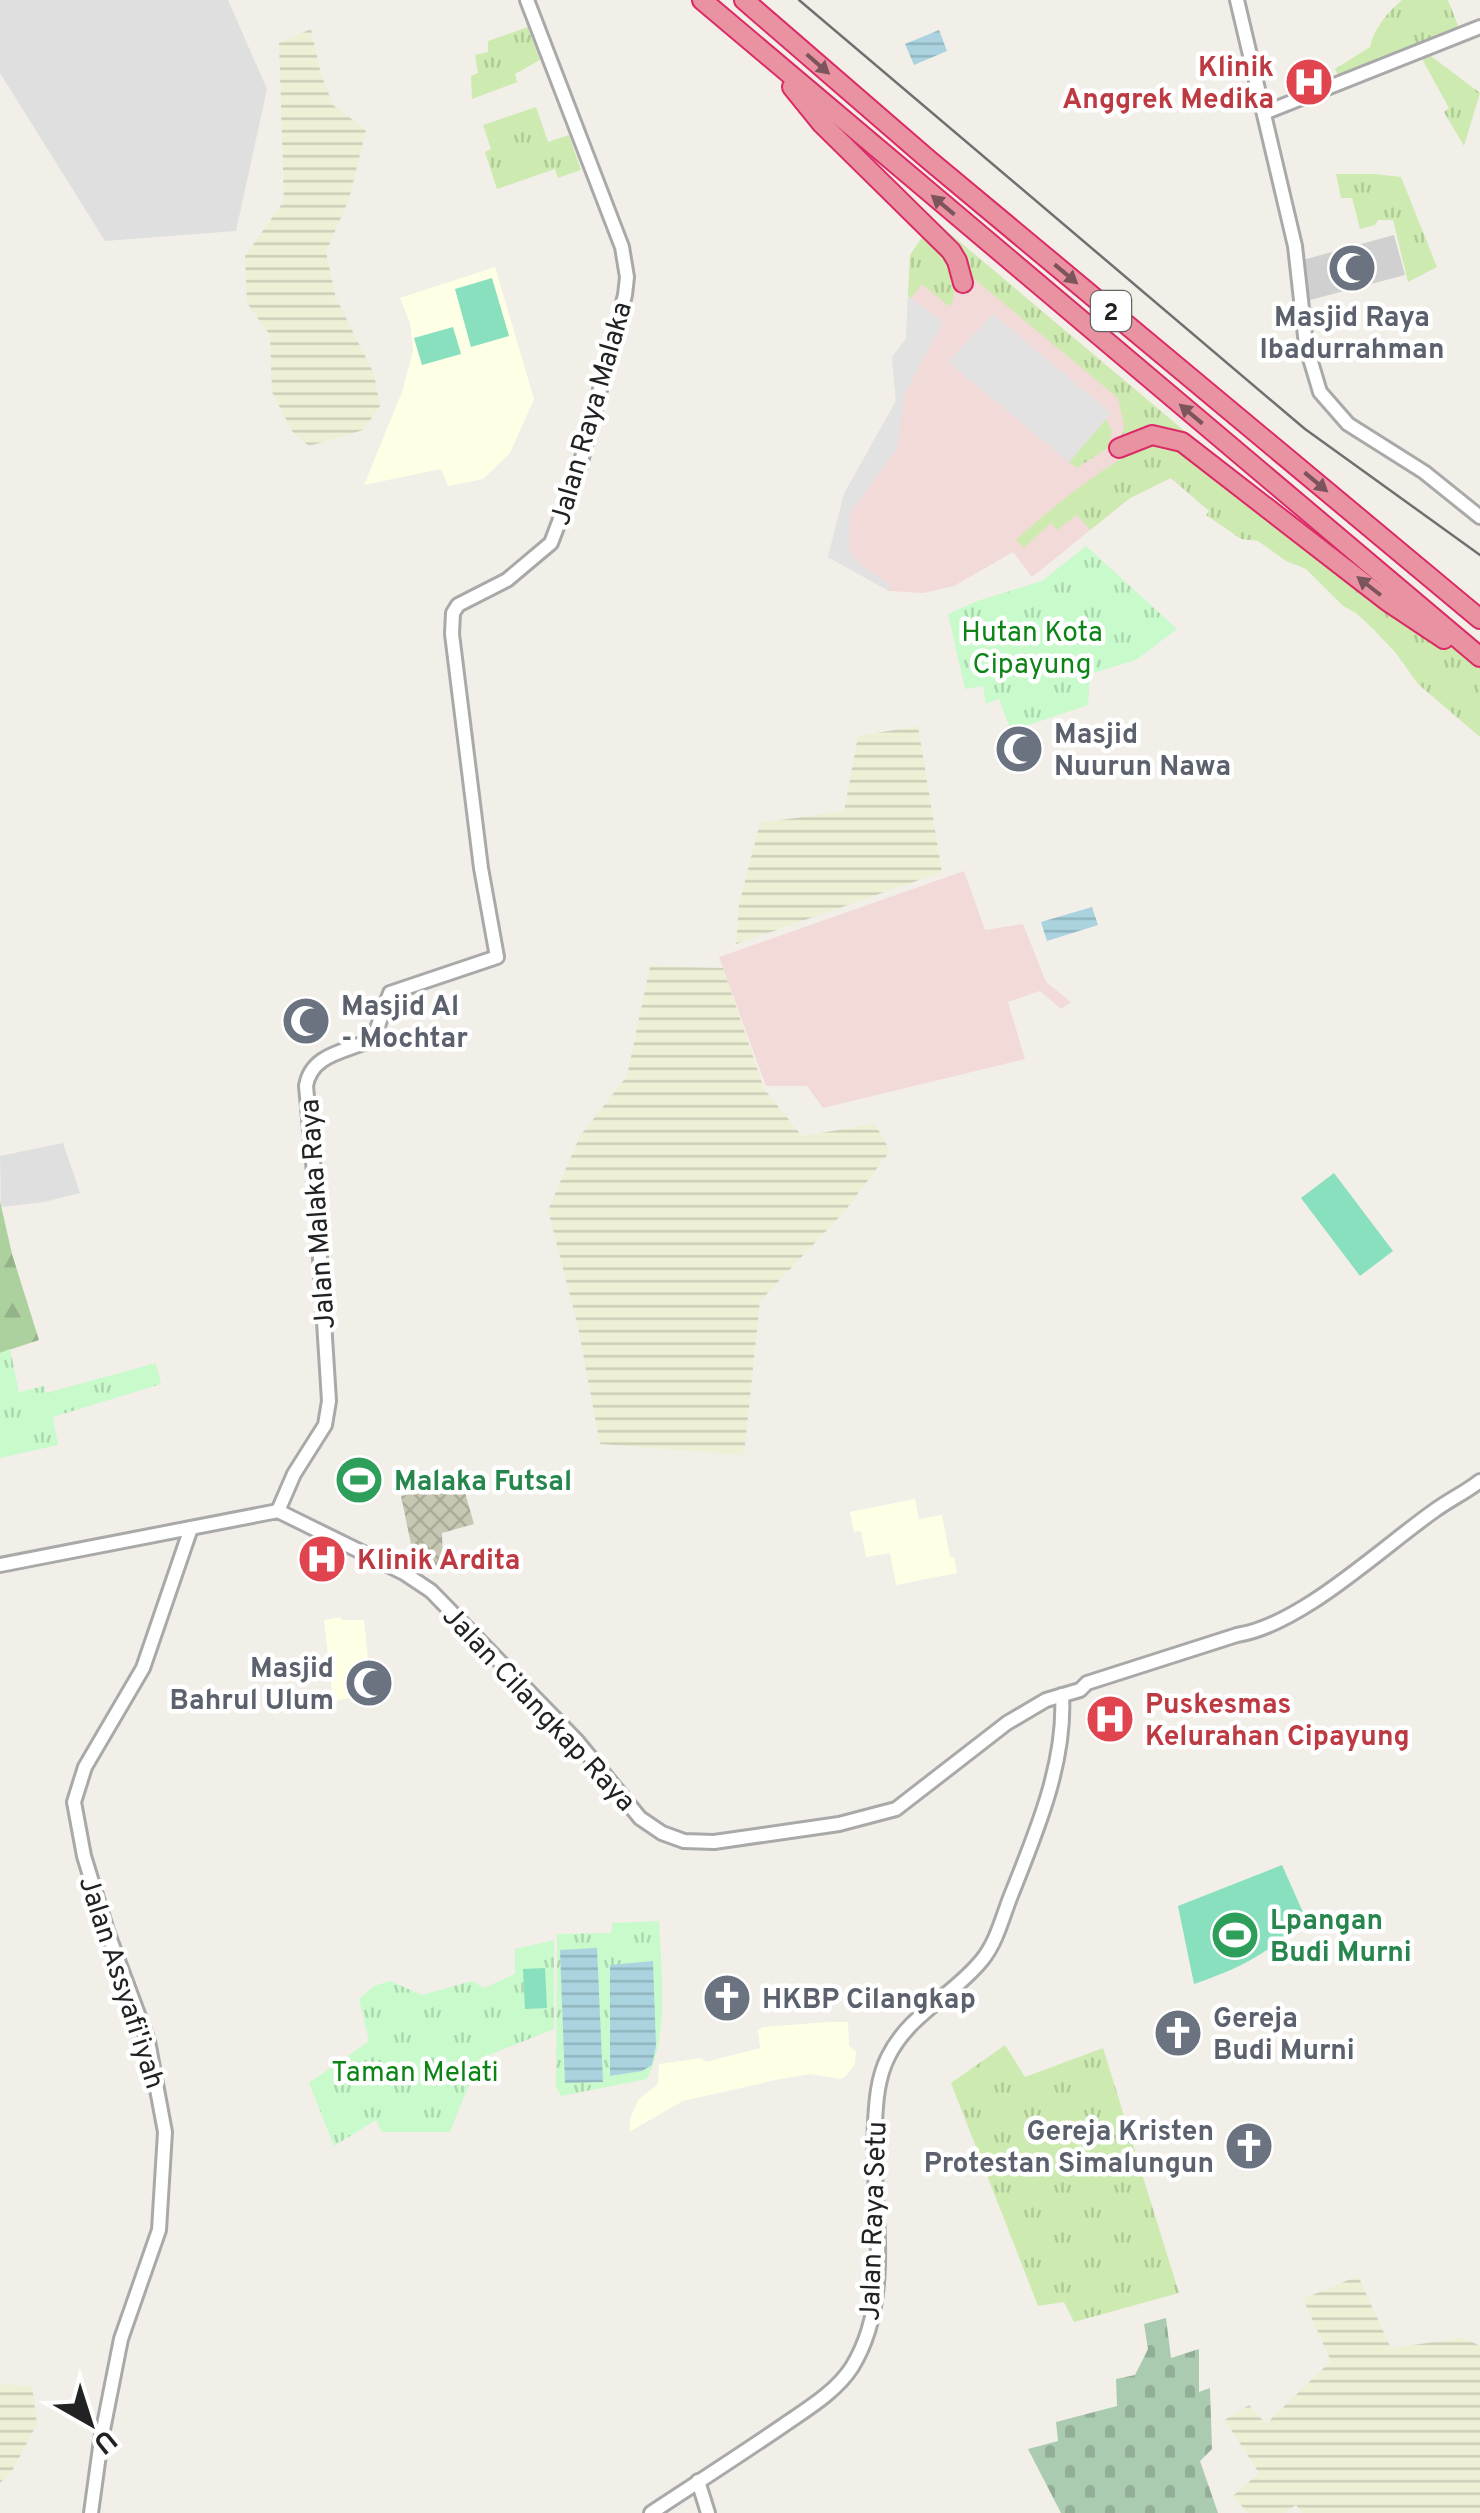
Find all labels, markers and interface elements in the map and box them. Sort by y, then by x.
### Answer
place label: Klinik Anggrek Medika [1062,51,1274,119]
one-way arrow [805,52,830,74]
hospital icon: Klinik Anggrek Medika [1283,56,1335,108]
one-way arrow [930,195,955,216]
mosque icon: Masjid Raya Ibadurrahman [1326,242,1378,294]
one-way arrow [1053,263,1078,284]
road number: 2 [1091,291,1131,331]
street label: Jalan Raya Malaka [544,298,642,530]
place label: Masjid Raya Ibadurrahman [1260,301,1444,369]
one-way arrow [1179,404,1204,426]
one-way arrow [1303,470,1328,492]
one-way arrow [1356,577,1382,597]
park label: Hutan Kota Cipayung [961,616,1103,684]
place label: Masjid Nuurun Nawa [1054,718,1231,786]
mosque icon: Masjid Nuurun Nawa [993,723,1045,775]
place label: Masjid Al - Mochtar [341,990,468,1058]
mosque icon: Masjid Al - Mochtar [280,995,332,1047]
street label: Jalan Malaka Raya [293,1097,345,1330]
sports icon: Malaka Futsal [333,1454,385,1506]
place label: Malaka Futsal [394,1465,572,1501]
hospital icon: Klinik Ardita [296,1533,348,1585]
place label: Klinik Ardita [357,1544,520,1580]
street label: Jalan Cilangkap Raya [433,1600,642,1820]
place label: Masjid Bahrul Ulum [170,1652,334,1720]
mosque icon: Masjid Bahrul Ulum [343,1657,395,1709]
place label: Puskesmas Kelurahan Cipayung [1145,1688,1410,1756]
hospital icon: Puskesmas Kelurahan Cipayung [1084,1693,1136,1745]
street label: Jalan Assyafi'iyah [69,1872,172,2094]
place label: Lpangan Budi Murni [1270,1904,1412,1972]
sports icon: Lpangan Budi Murni [1209,1909,1261,1961]
church icon: HKBP Cilangkap [701,1972,753,2024]
place label: HKBP Cilangkap [762,1983,976,2019]
place label: Gereja Budi Murni [1213,2002,1355,2070]
church icon: Gereja Budi Murni [1152,2007,1204,2059]
park label: Taman Melati [331,2056,499,2092]
place label: Gereja Kristen Protestan Simalungun [924,2115,1214,2183]
church icon: Gereja Kristen Protestan Simalungun [1223,2120,1275,2172]
street label: Jalan Raya Setu [854,2121,896,2322]
north arrow [40,2373,140,2473]
text: U [85,2420,123,2460]

